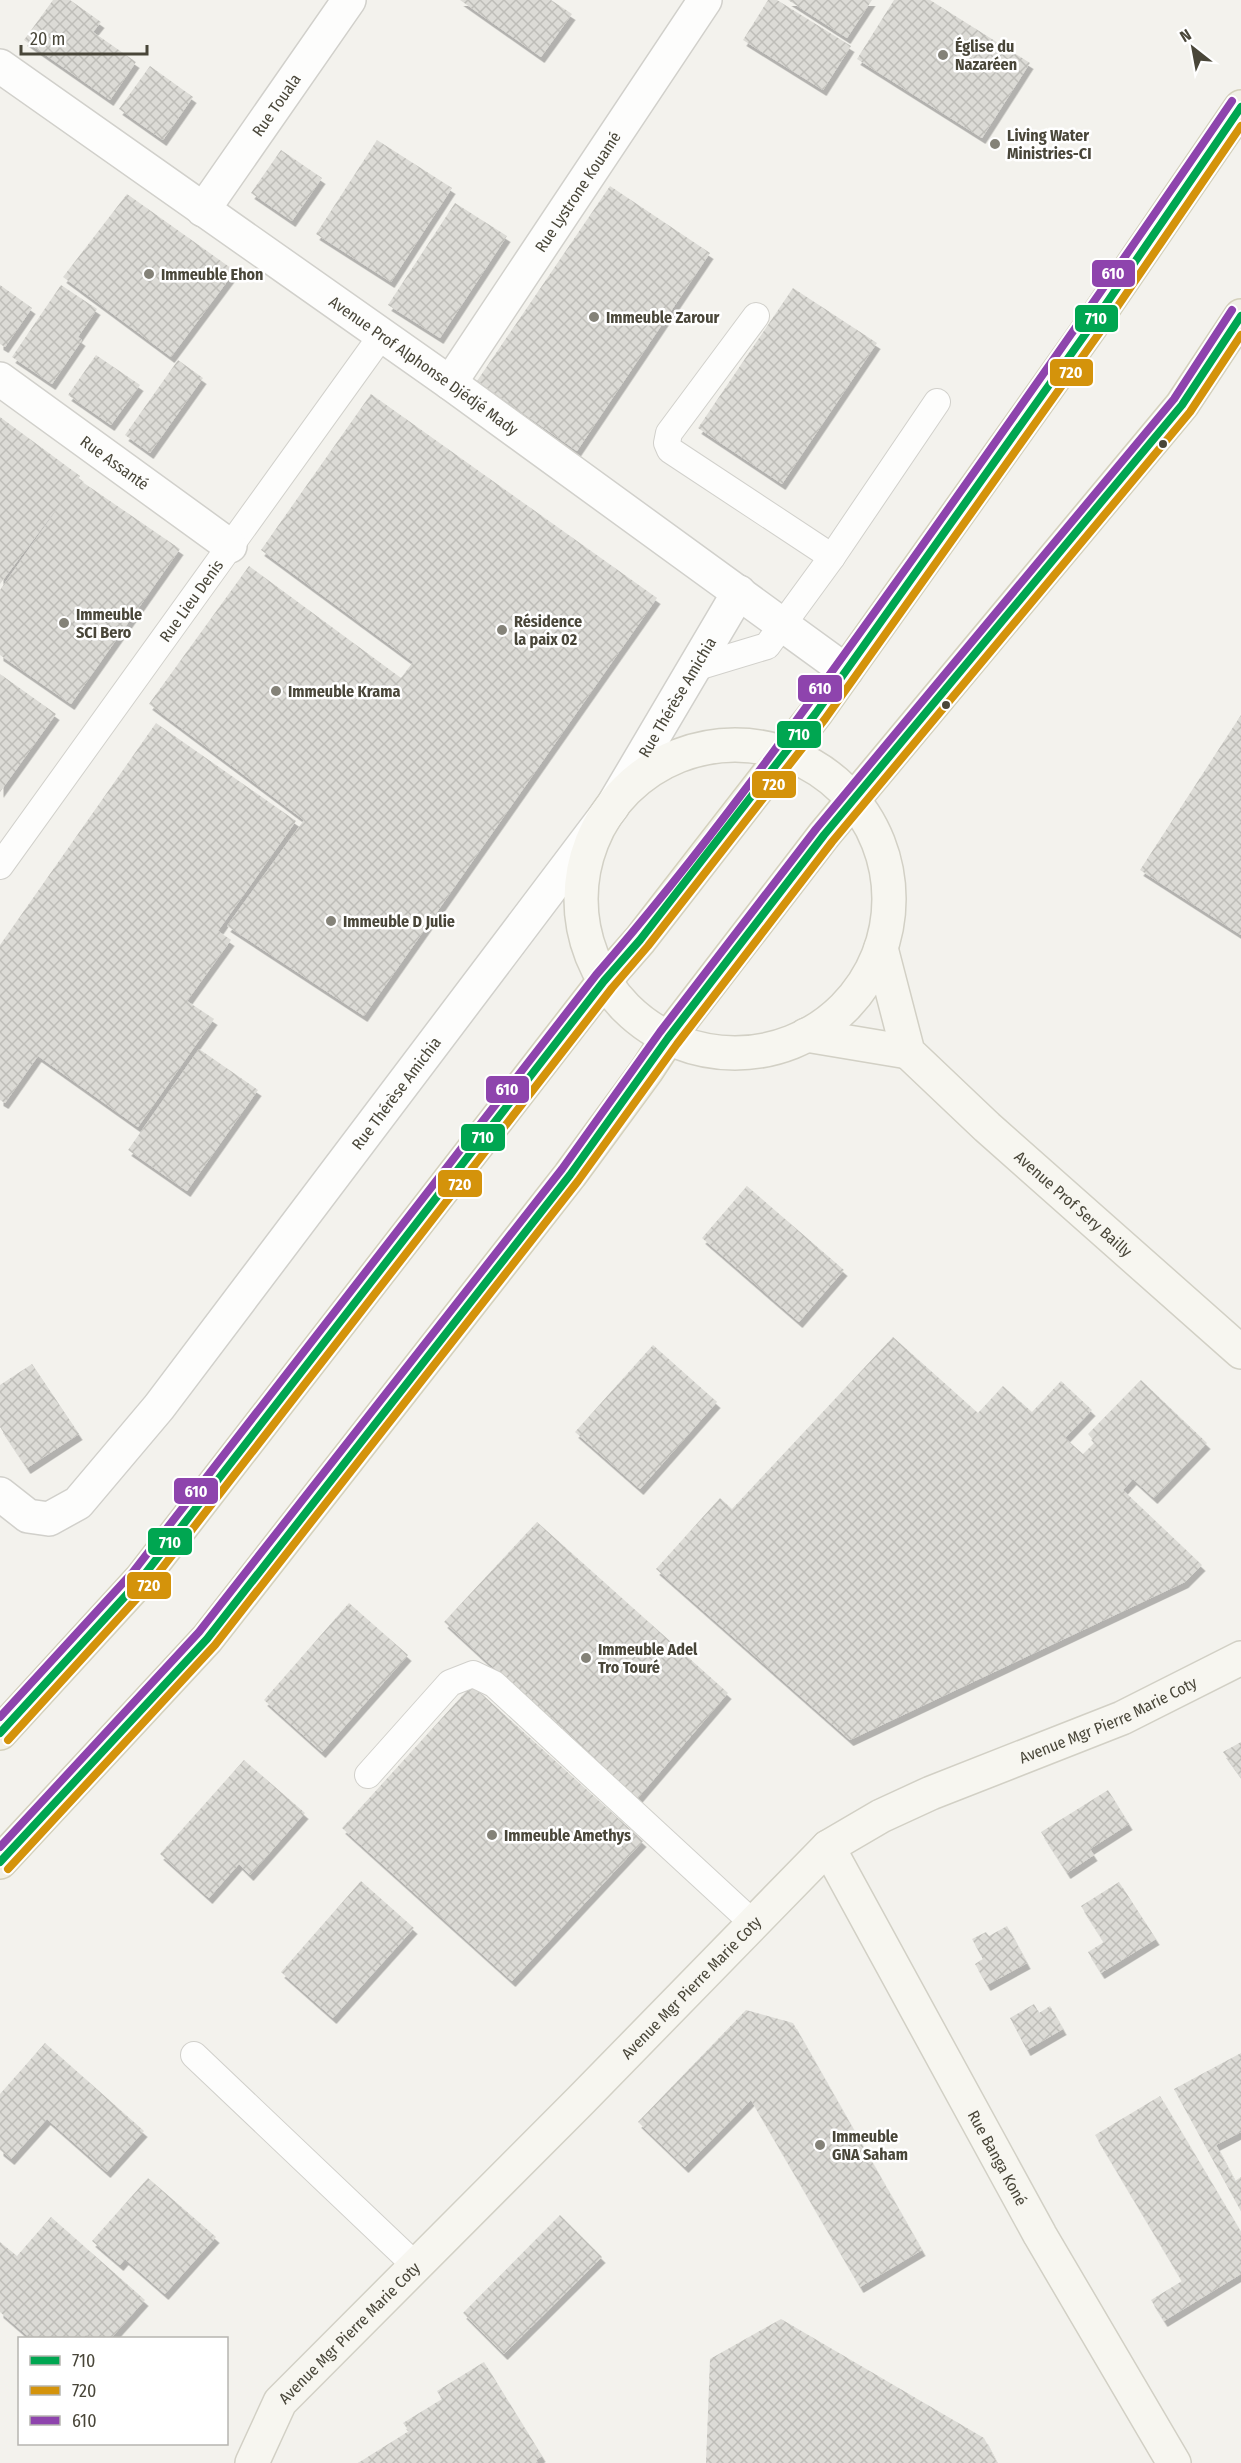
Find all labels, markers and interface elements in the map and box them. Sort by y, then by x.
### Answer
scale bar [21,18,147,56]
north arrow [1163,18,1223,78]
text: N [1177,25,1195,46]
text: 20 m [30,28,65,50]
place label: Église du Nazaréen [955,36,1017,74]
marker: Église du Nazaréen [936,48,950,62]
street label: Rue Touala [248,70,304,140]
place label: Living Water Ministries-CI [1007,126,1091,163]
street label: Rue Lystrone Kouamé [531,128,624,255]
marker: Living Water Ministries-CI [988,137,1002,151]
line badge: 610 [1091,259,1136,288]
text: 610 [1101,264,1125,283]
place label: Immeuble Ehon [161,265,263,284]
marker: Immeuble Ehon [142,267,156,281]
street label: Avenue Prof Alphonse Djédjé Mady [326,292,523,440]
line badge: 710 [1074,304,1119,333]
place label: Immeuble Zarour [606,308,719,327]
text: 710 [1085,309,1107,328]
marker: Immeuble Zarour [587,310,601,324]
line badge: 720 [1049,358,1094,387]
text: 720 [1060,363,1083,382]
street label: Rue Assanté [77,431,153,494]
unlabelled marker [1157,438,1169,450]
street label: Rue Lieu Denis [155,556,227,645]
place label: Immeuble SCI Bero [76,605,142,642]
place label: Résidence la paix 02 [514,612,582,649]
marker: Immeuble SCI Bero [57,616,71,630]
marker: Résidence la paix 02 [495,623,509,637]
street label: Rue Thérèse Amichia [634,634,720,761]
line badge: 610 [797,674,843,703]
text: 610 [808,679,832,698]
place label: Immeuble Krama [288,682,400,701]
marker: Immeuble Krama [269,684,283,698]
unlabelled marker [940,699,952,711]
line badge: 710 [776,720,822,749]
text: 710 [788,725,810,744]
line badge: 720 [751,770,797,799]
text: 720 [763,775,786,794]
place label: Immeuble D Julie [343,912,455,931]
marker: Immeuble D Julie [324,914,338,928]
street label: Rue Thérèse Amichia [347,1033,445,1153]
line badge: 610 [485,1075,530,1104]
text: 610 [495,1080,519,1099]
line badge: 710 [460,1123,506,1152]
text: 710 [472,1128,494,1147]
street label: Avenue Prof Sery Bailly [1011,1147,1137,1261]
line badge: 720 [437,1169,483,1198]
text: 720 [449,1175,472,1194]
line badge: 610 [173,1477,219,1505]
text: 610 [184,1482,208,1501]
line badge: 710 [147,1527,193,1556]
text: 710 [159,1533,181,1552]
line badge: 720 [126,1571,172,1600]
text: 720 [138,1576,161,1595]
place label: Immeuble Adel Tro Touré [598,1640,698,1677]
marker: Immeuble Adel Tro Touré [579,1651,593,1665]
street label: Avenue Mgr Pierre Marie Coty [1016,1672,1201,1767]
place label: Immeuble Amethys [504,1826,631,1845]
marker: Immeuble Amethys [485,1828,499,1842]
street label: Avenue Mgr Pierre Marie Coty [617,1911,765,2063]
street label: Rue Banga Koné [964,2107,1031,2209]
place label: Immeuble GNA Saham [832,2127,908,2164]
marker: Immeuble GNA Saham [813,2138,827,2152]
street label: Avenue Mgr Pierre Marie Coty [275,2257,424,2407]
legend [18,2337,228,2445]
text: 710 [72,2350,95,2372]
text: 720 [72,2380,96,2402]
text: 610 [72,2410,97,2432]

